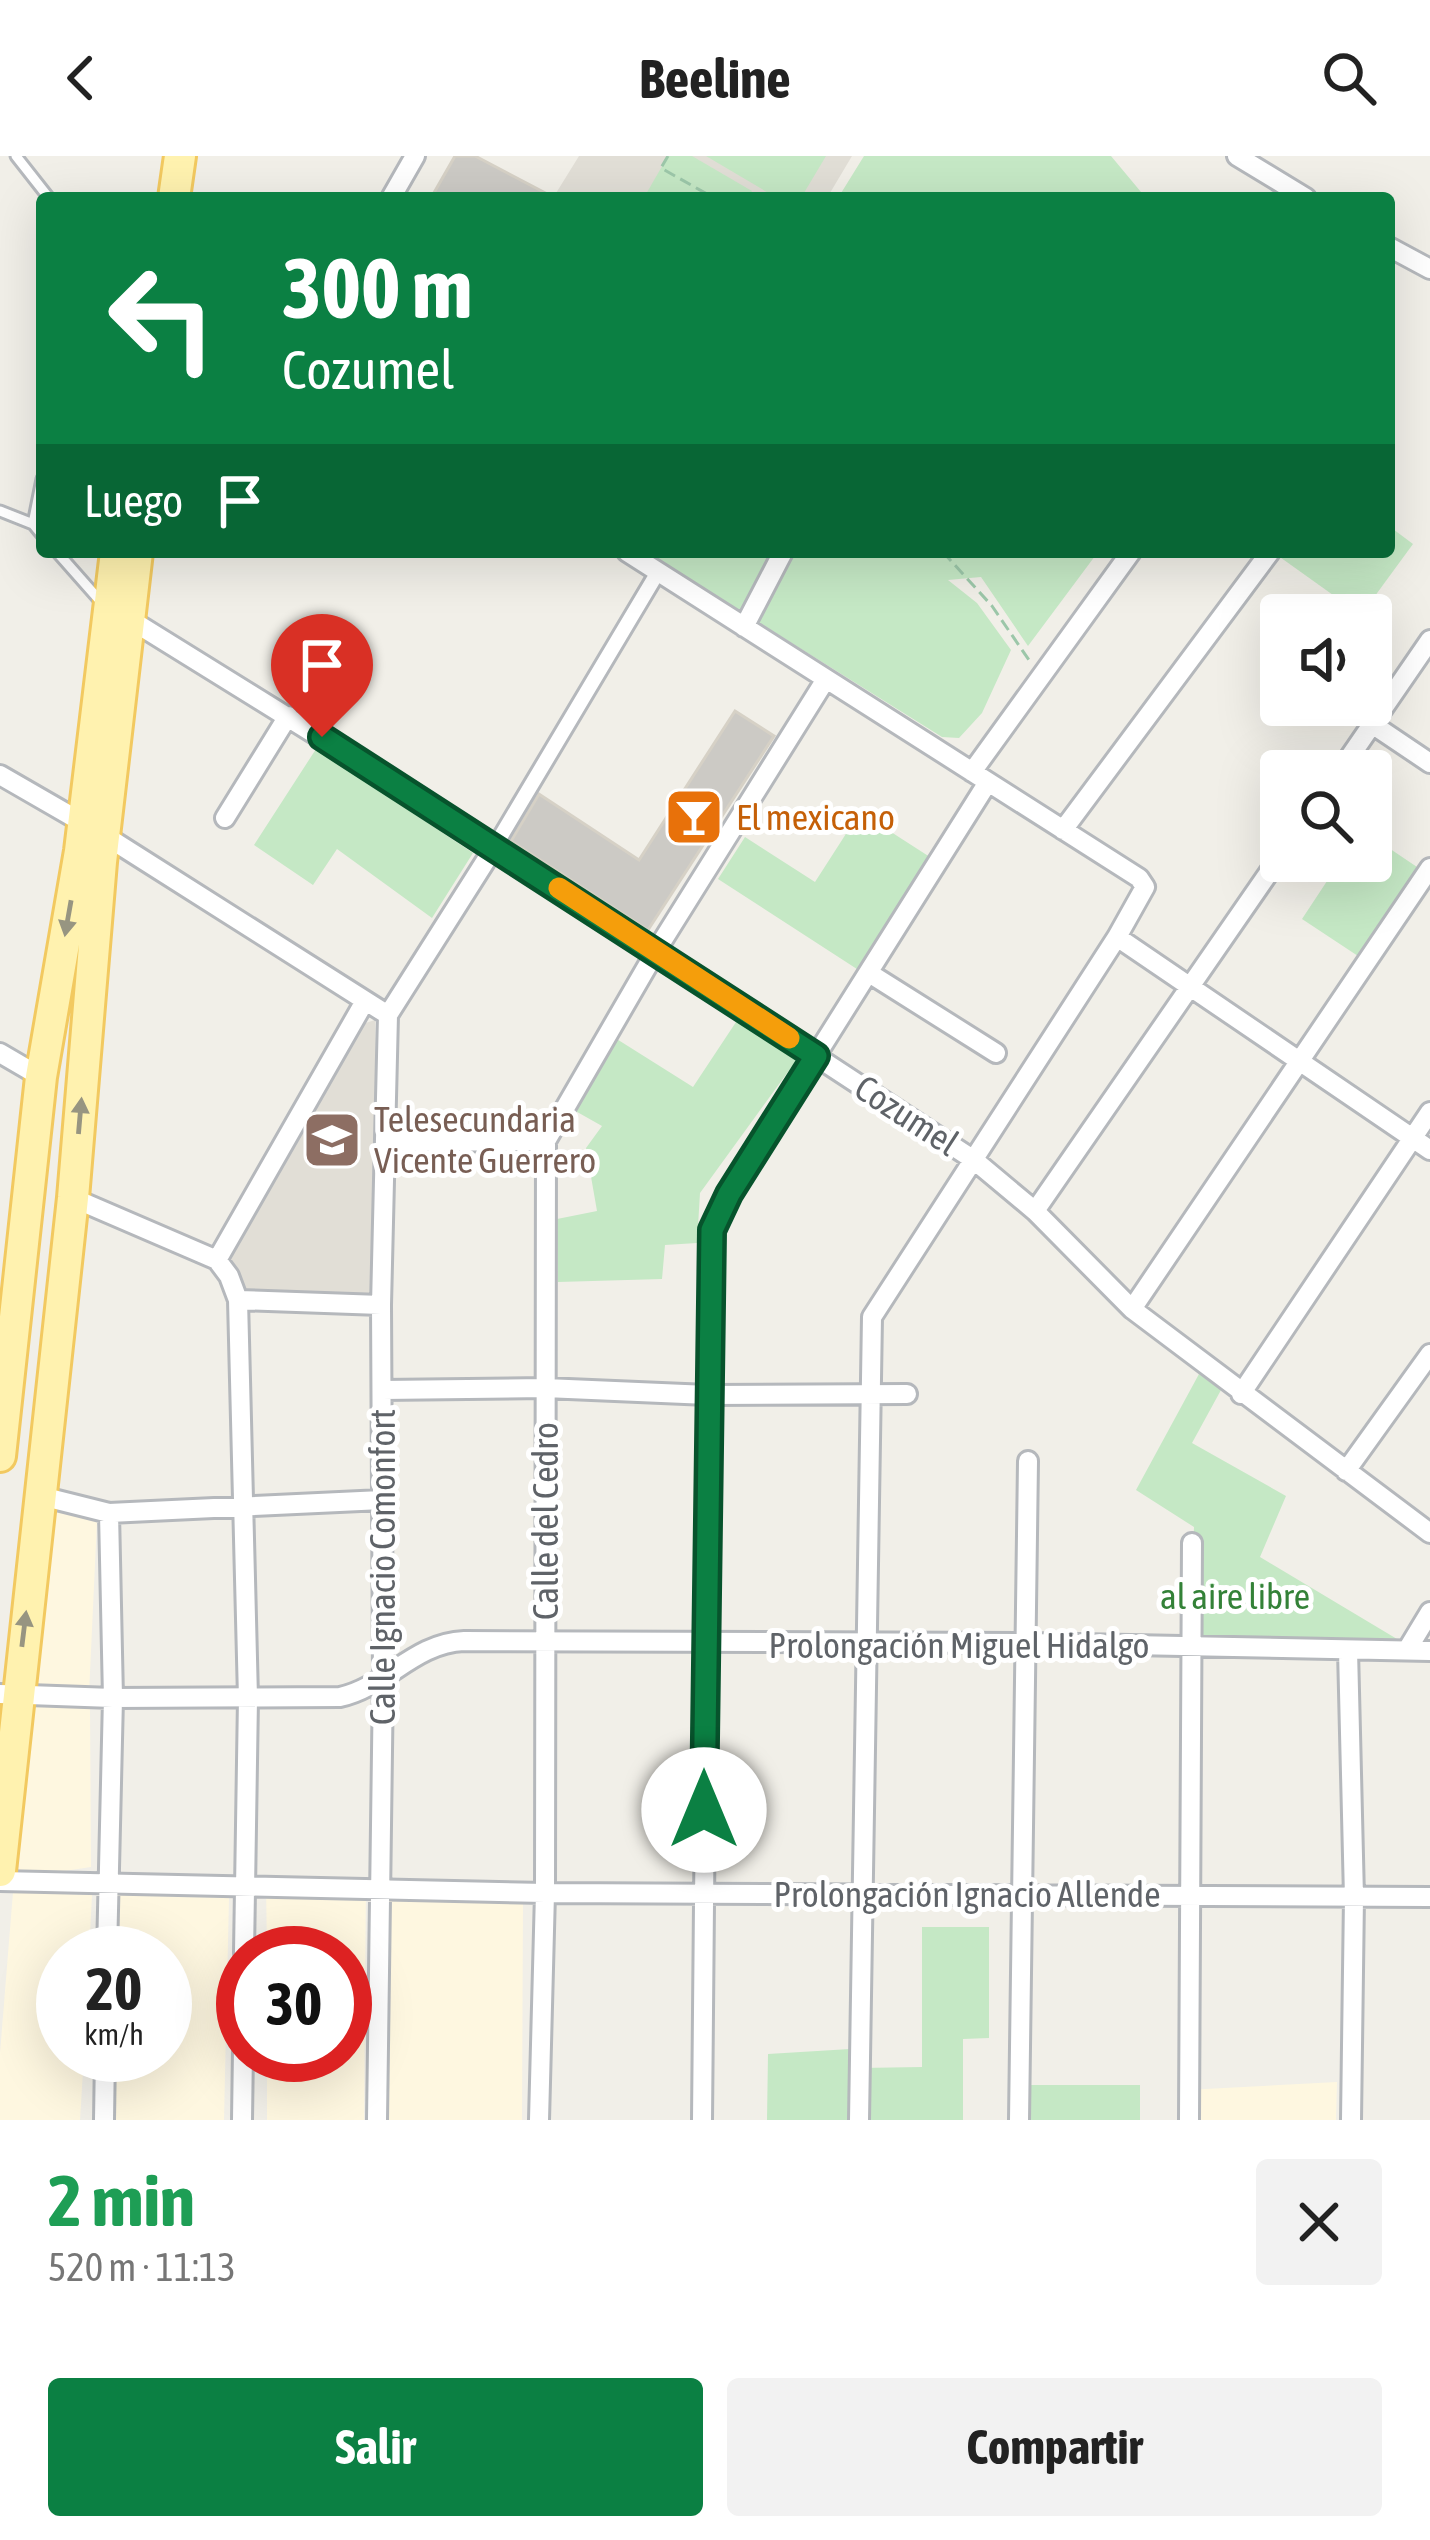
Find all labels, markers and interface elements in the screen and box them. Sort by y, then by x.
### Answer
icon: back [48,45,114,111]
icon: search [1316,45,1382,111]
text: Beeline [639,48,791,109]
icon: left [84,240,240,396]
text: 300 m [282,240,472,336]
text: Cozumel [282,339,454,400]
icon: arrive [207,468,273,534]
text: Luego [84,475,183,527]
map controls [1260,594,1392,882]
button: sound [1260,594,1392,726]
pin [271,614,373,737]
icon: arrive [289,632,355,698]
button: search [1260,750,1392,882]
bar icon: El mexicano [663,786,725,848]
place label: El mexicano [736,796,895,838]
one-way arrow [59,900,78,937]
street label: Cozumel [847,1066,967,1164]
one-way arrow [71,1097,90,1135]
place label: Telesecundaria Vicente Guerrero [374,1098,596,1181]
school or university icon: Telesecundaria Vicente Guerrero [301,1109,363,1171]
street label: Calle Ignacio Comonfort [361,1409,403,1725]
street label: Calle del Cedro [524,1422,566,1620]
park label: al aire libre [1160,1575,1310,1617]
one-way arrow [15,1610,34,1648]
street label: Prolongación Miguel Hidalgo [769,1624,1149,1666]
position arrow [641,1747,767,1873]
street label: Prolongación Ignacio Allende [773,1873,1161,1915]
speed limit sign: 30 [216,1926,372,2082]
text: 20 [86,1954,142,2023]
text: km/h [84,2017,144,2051]
text: 2 min [48,2159,195,2241]
button: close [1256,2159,1382,2285]
text: 520 m · 11:13 [48,2245,236,2289]
button: Salir [48,2378,703,2516]
button: Compartir [727,2378,1382,2516]

